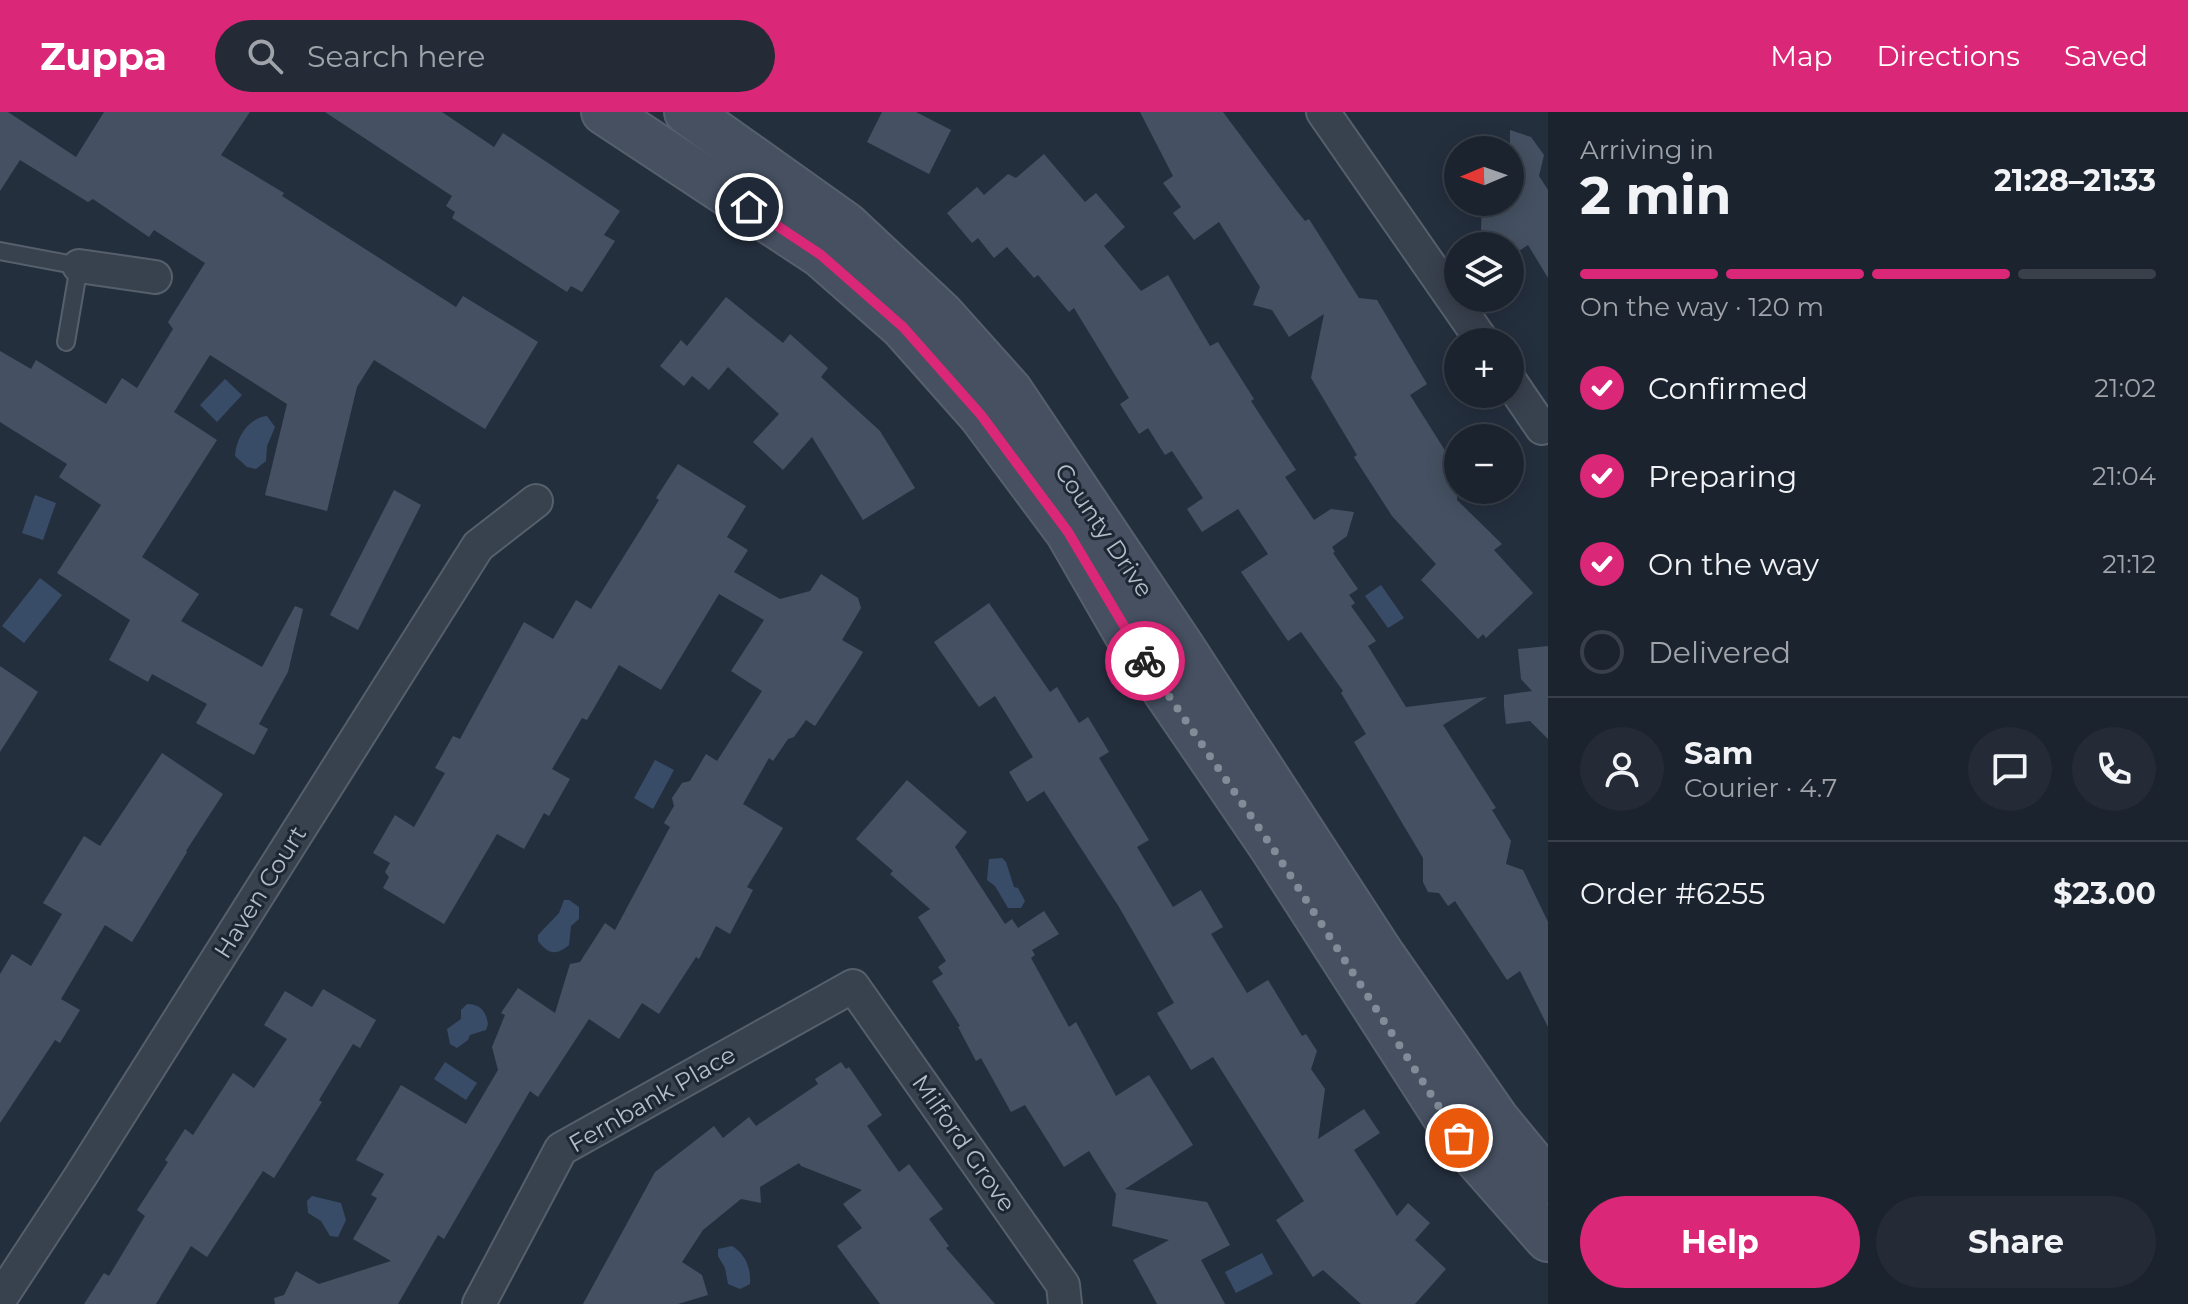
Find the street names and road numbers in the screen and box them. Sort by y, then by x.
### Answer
street label: County Drive [1049,458,1159,602]
street label: Haven Court [208,820,312,963]
street label: Fernbank Place [563,1039,741,1159]
street label: Milford Grove [906,1069,1022,1217]

